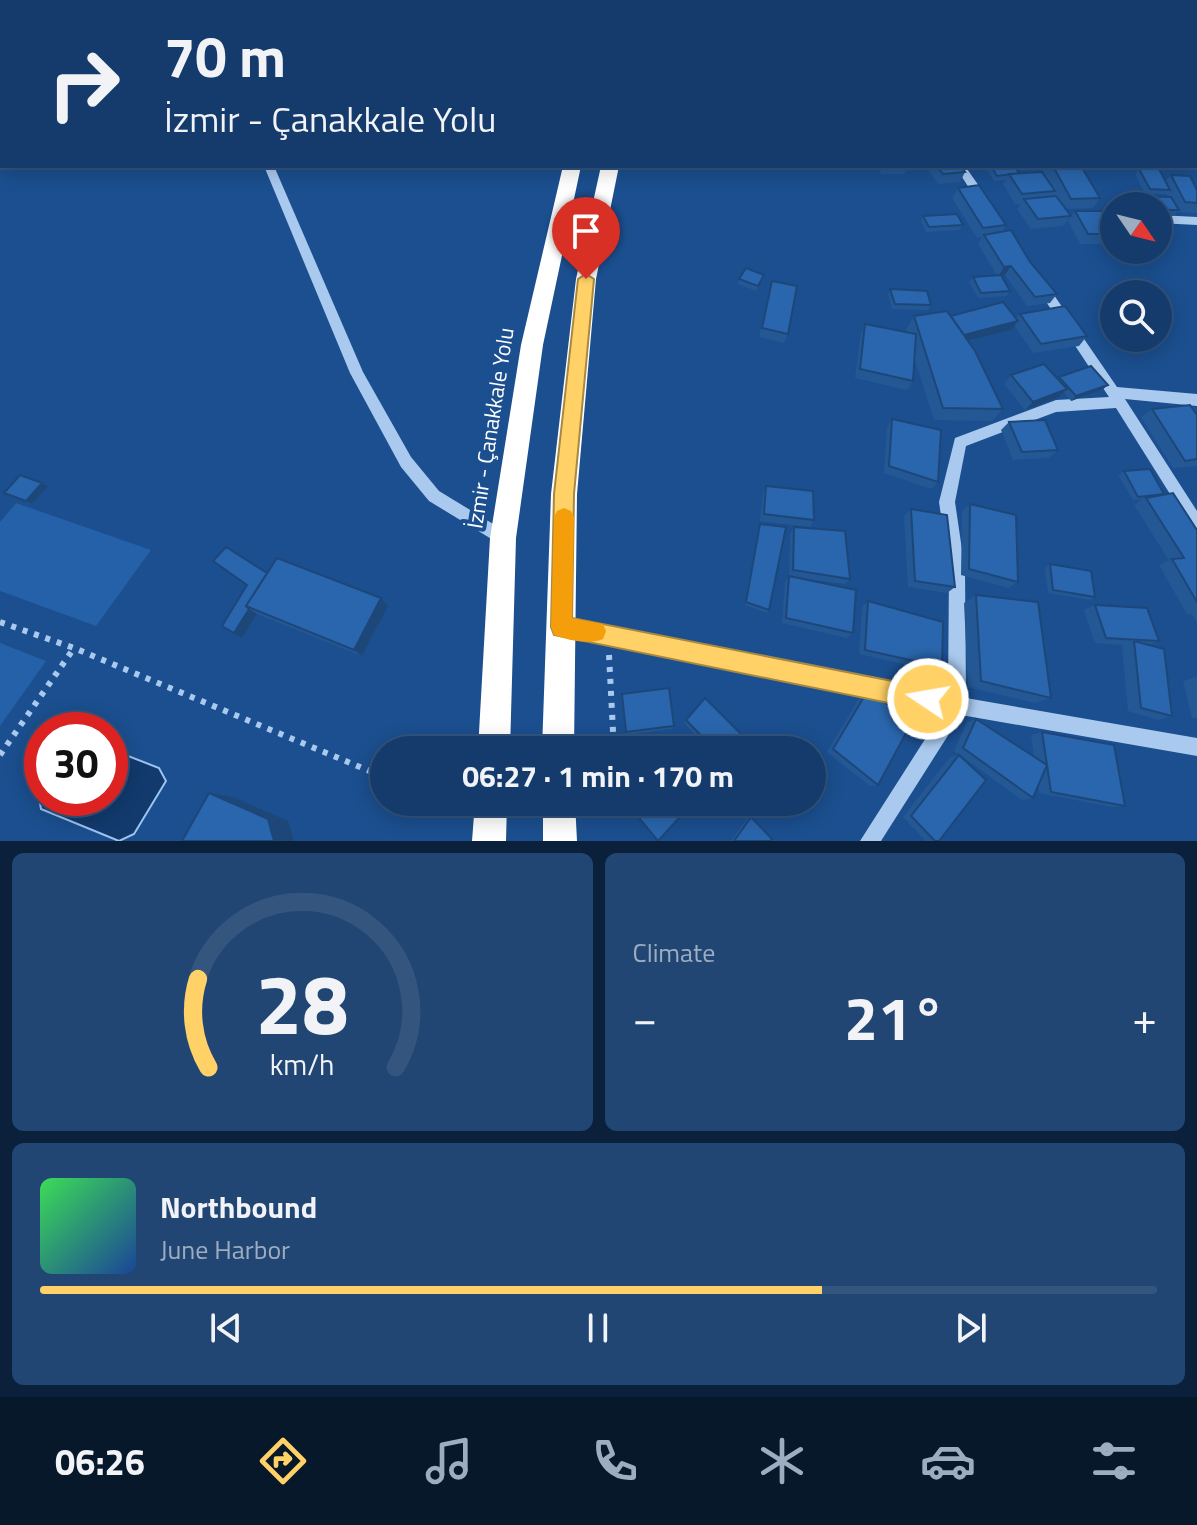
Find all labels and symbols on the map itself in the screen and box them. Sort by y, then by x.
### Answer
north arrow [1100,192,1172,264]
pin [552,197,620,279]
street label: İzmir - Çanakkale Yolu [457,325,523,531]
position arrow [886,657,970,741]
speed limit sign: 30 [24,712,128,816]

